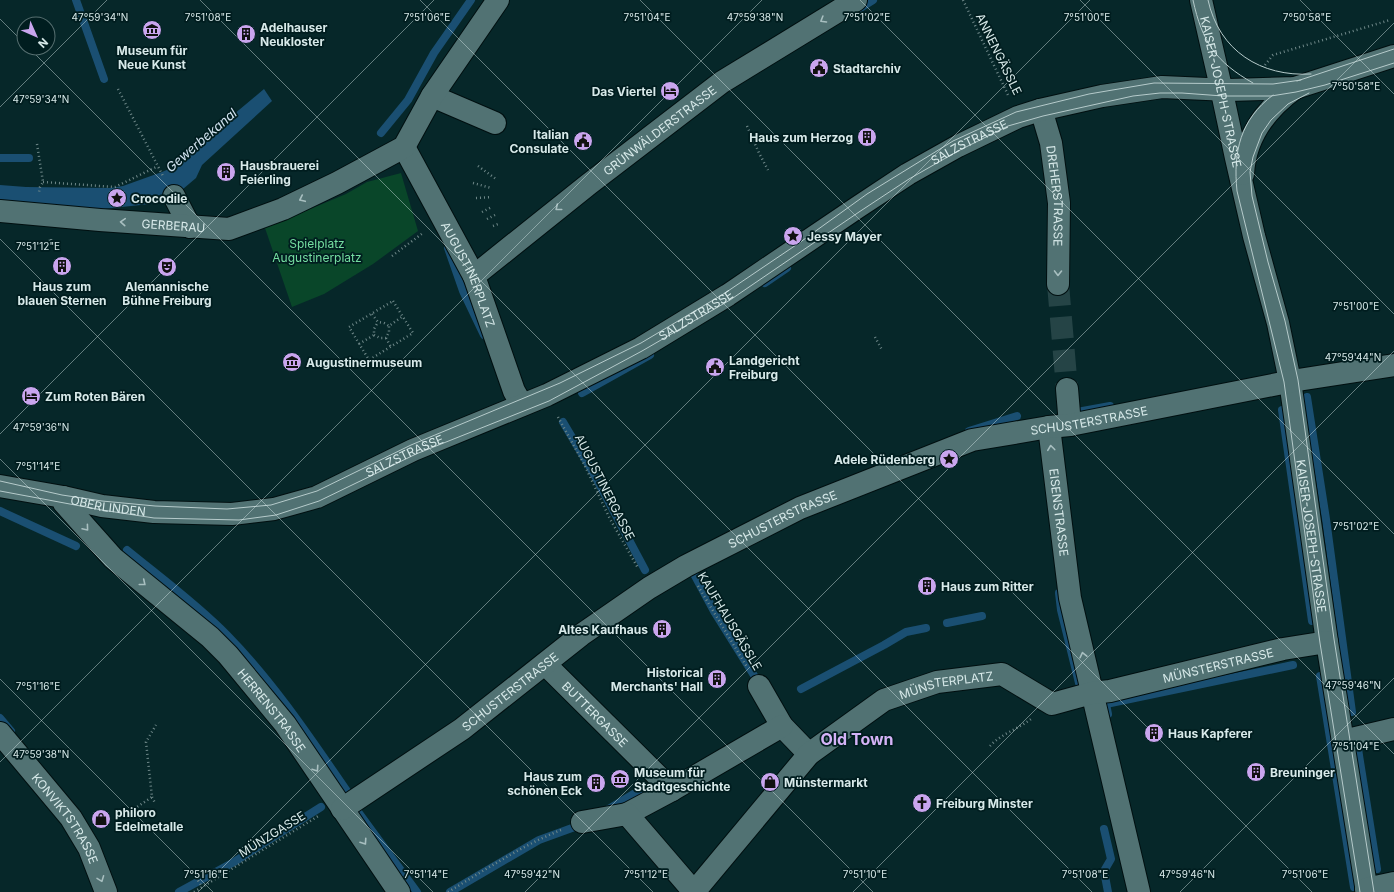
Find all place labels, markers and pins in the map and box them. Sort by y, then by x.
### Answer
museum icon: Museum für Neue Kunst [141,19,163,41]
place label: Adelhauser Neukloster [260,20,327,49]
building icon: Adelhauser Neukloster [235,23,257,45]
place label: Museum für Neue Kunst [117,43,188,72]
public building icon: Stadtarchiv [808,57,830,79]
place label: Stadtarchiv [833,61,901,76]
hotel icon: Das Viertel [659,80,681,102]
place label: Das Viertel [592,84,656,99]
building icon: Haus zum Herzog [856,126,878,148]
place label: Italian Consulate [509,127,569,156]
public building icon: Italian Consulate [572,130,594,152]
place label: Haus zum Herzog [749,130,853,145]
place label: Hausbrauerei Feierling [240,158,319,187]
building icon: Hausbrauerei Feierling [215,161,237,183]
place icon: Crocodile [106,187,128,209]
place label: Crocodile [131,191,187,206]
place icon: Jessy Mayer [782,225,804,247]
place label: Jessy Mayer [807,229,882,244]
building icon: Haus zum blauen Sternen [51,255,73,277]
theatre icon: Alemannische Bühne Freiburg [156,256,178,278]
place label: Haus zum blauen Sternen [17,279,107,308]
place label: Alemannische Bühne Freiburg [122,279,212,308]
museum icon: Augustinermuseum [281,351,303,373]
place label: Landgericht Freiburg [729,353,800,382]
place label: Augustinermuseum [306,355,422,370]
public building icon: Landgericht Freiburg [704,356,726,378]
hotel icon: Zum Roten Bären [20,385,42,407]
place label: Zum Roten Bären [45,389,145,404]
place icon: Adele Rüdenberg [938,448,960,470]
place label: Adele Rüdenberg [834,452,935,467]
building icon: Haus zum Ritter [916,575,938,597]
place label: Haus zum Ritter [941,579,1034,594]
building icon: Altes Kaufhaus [651,618,673,640]
place label: Altes Kaufhaus [558,622,648,637]
place label: Historical Merchants' Hall [611,665,703,694]
building icon: Historical Merchants' Hall [706,668,728,690]
building icon: Haus Kapferer [1143,722,1165,744]
place label: Haus Kapferer [1168,726,1253,741]
building icon: Breuninger [1245,761,1267,783]
place label: Museum für Stadtgeschichte [634,765,731,794]
place label: Breuninger [1270,765,1335,780]
museum icon: Museum für Stadtgeschichte [609,768,631,790]
place label: Haus zum schönen Eck [507,769,582,798]
shop icon: Münstermarkt [759,771,781,793]
building icon: Haus zum schönen Eck [585,772,607,794]
place label: Münstermarkt [784,775,868,790]
church icon: Freiburg Minster [911,792,933,814]
place label: Freiburg Minster [936,796,1033,811]
place label: philoro Edelmetalle [115,805,183,834]
shop icon: philoro Edelmetalle [90,808,112,830]

